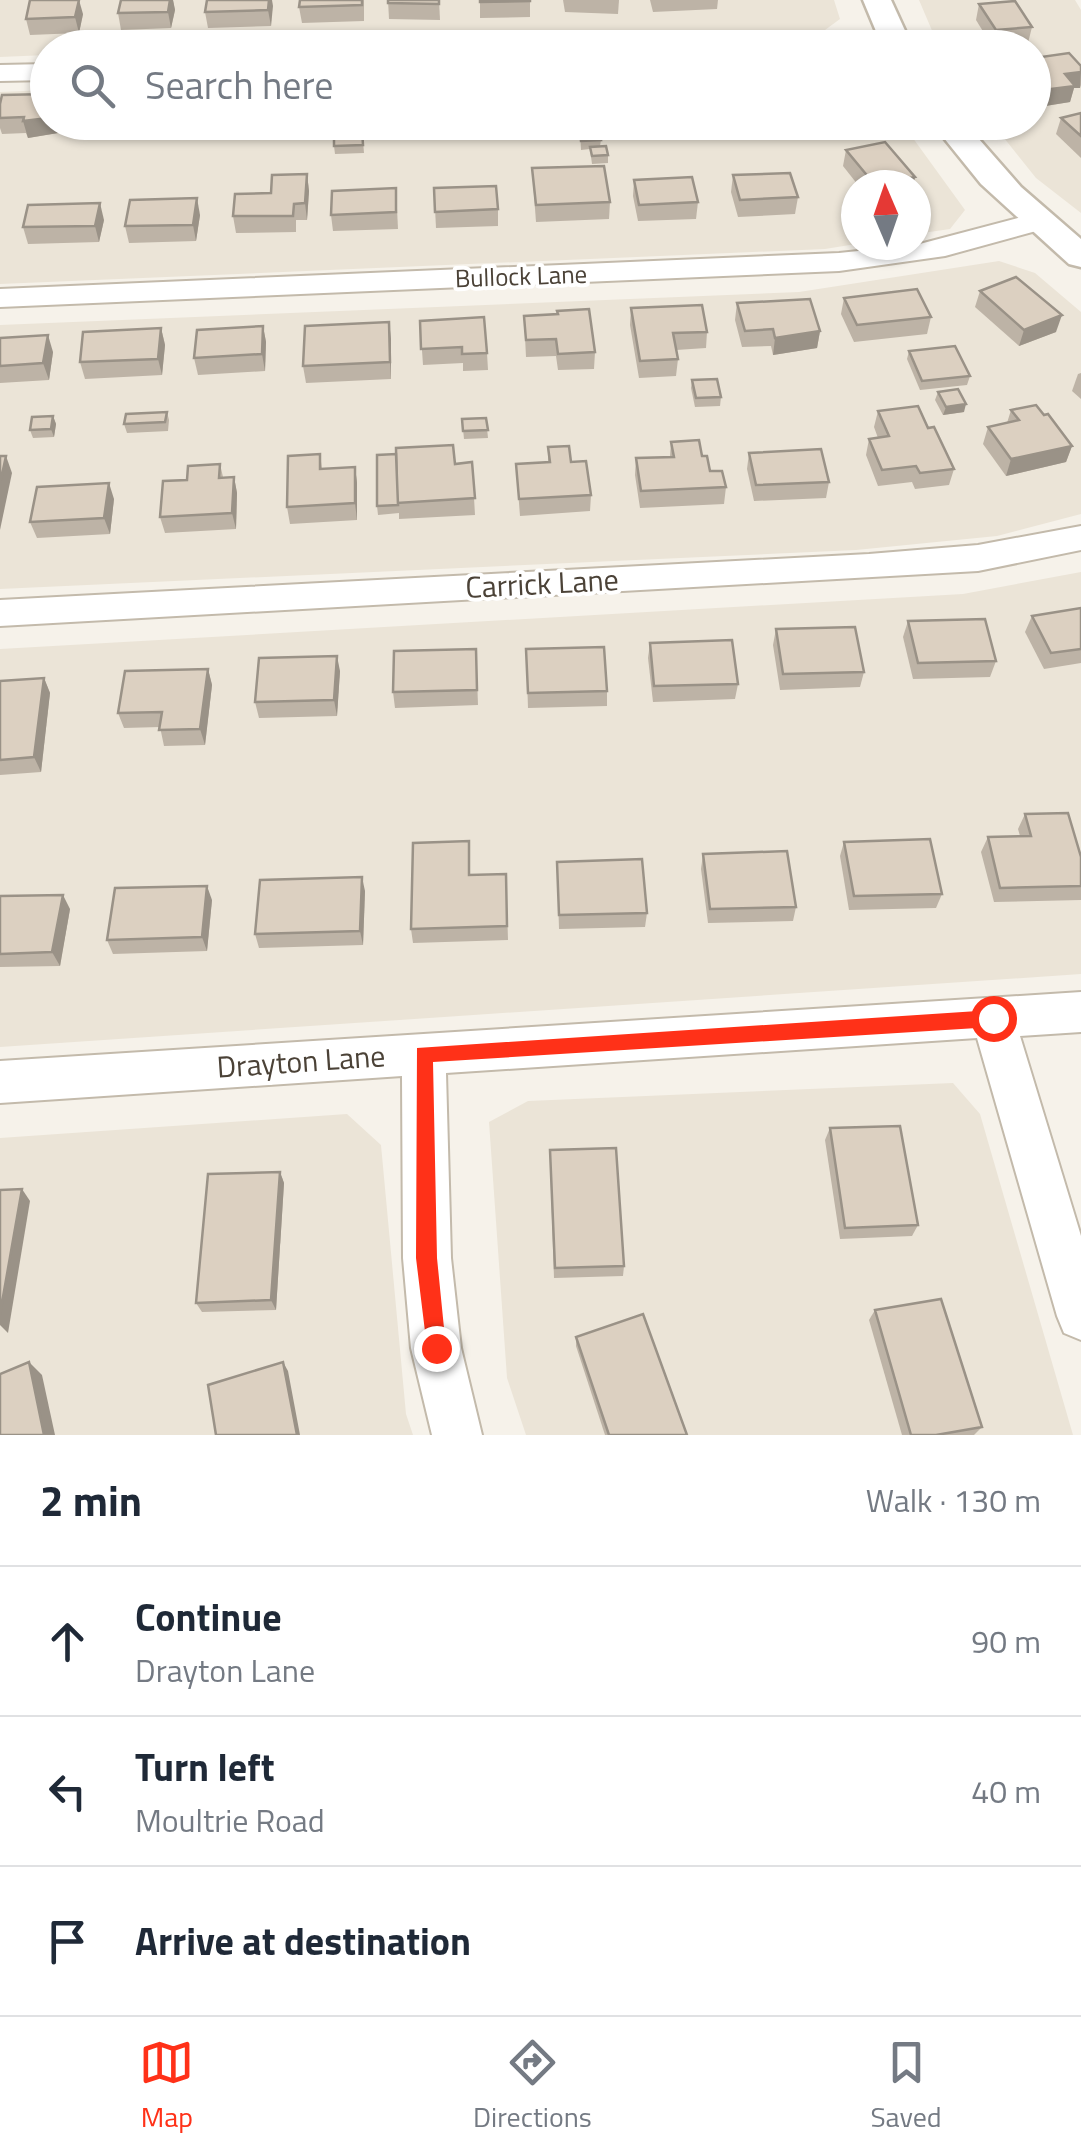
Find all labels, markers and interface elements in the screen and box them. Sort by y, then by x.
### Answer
search box [30,30,1051,140]
text: Search here [145,56,333,114]
icon: search [65,58,120,113]
north arrow [841,170,931,260]
street label: Bullock Lane [454,255,588,297]
street label: Carrick Lane [464,556,620,610]
route start [971,996,1017,1042]
street label: Drayton Lane [215,1032,387,1090]
route end [414,1326,460,1372]
text: 2 min [40,1468,142,1532]
text: Walk · 130 m [866,1476,1041,1524]
text: Continue [135,1588,282,1646]
icon: ahead [40,1614,95,1669]
text: 90 m [971,1617,1041,1665]
text: Drayton Lane [135,1646,315,1694]
text: Turn left [135,1738,275,1796]
icon: left [40,1764,95,1819]
text: 40 m [971,1767,1041,1815]
text: Moultrie Road [135,1796,325,1844]
text: Arrive at destination [135,1912,471,1970]
icon: arrive [40,1914,95,1969]
tab: Map [139,2035,194,2138]
tab: Directions [473,2035,592,2138]
tab: Saved [870,2035,942,2138]

